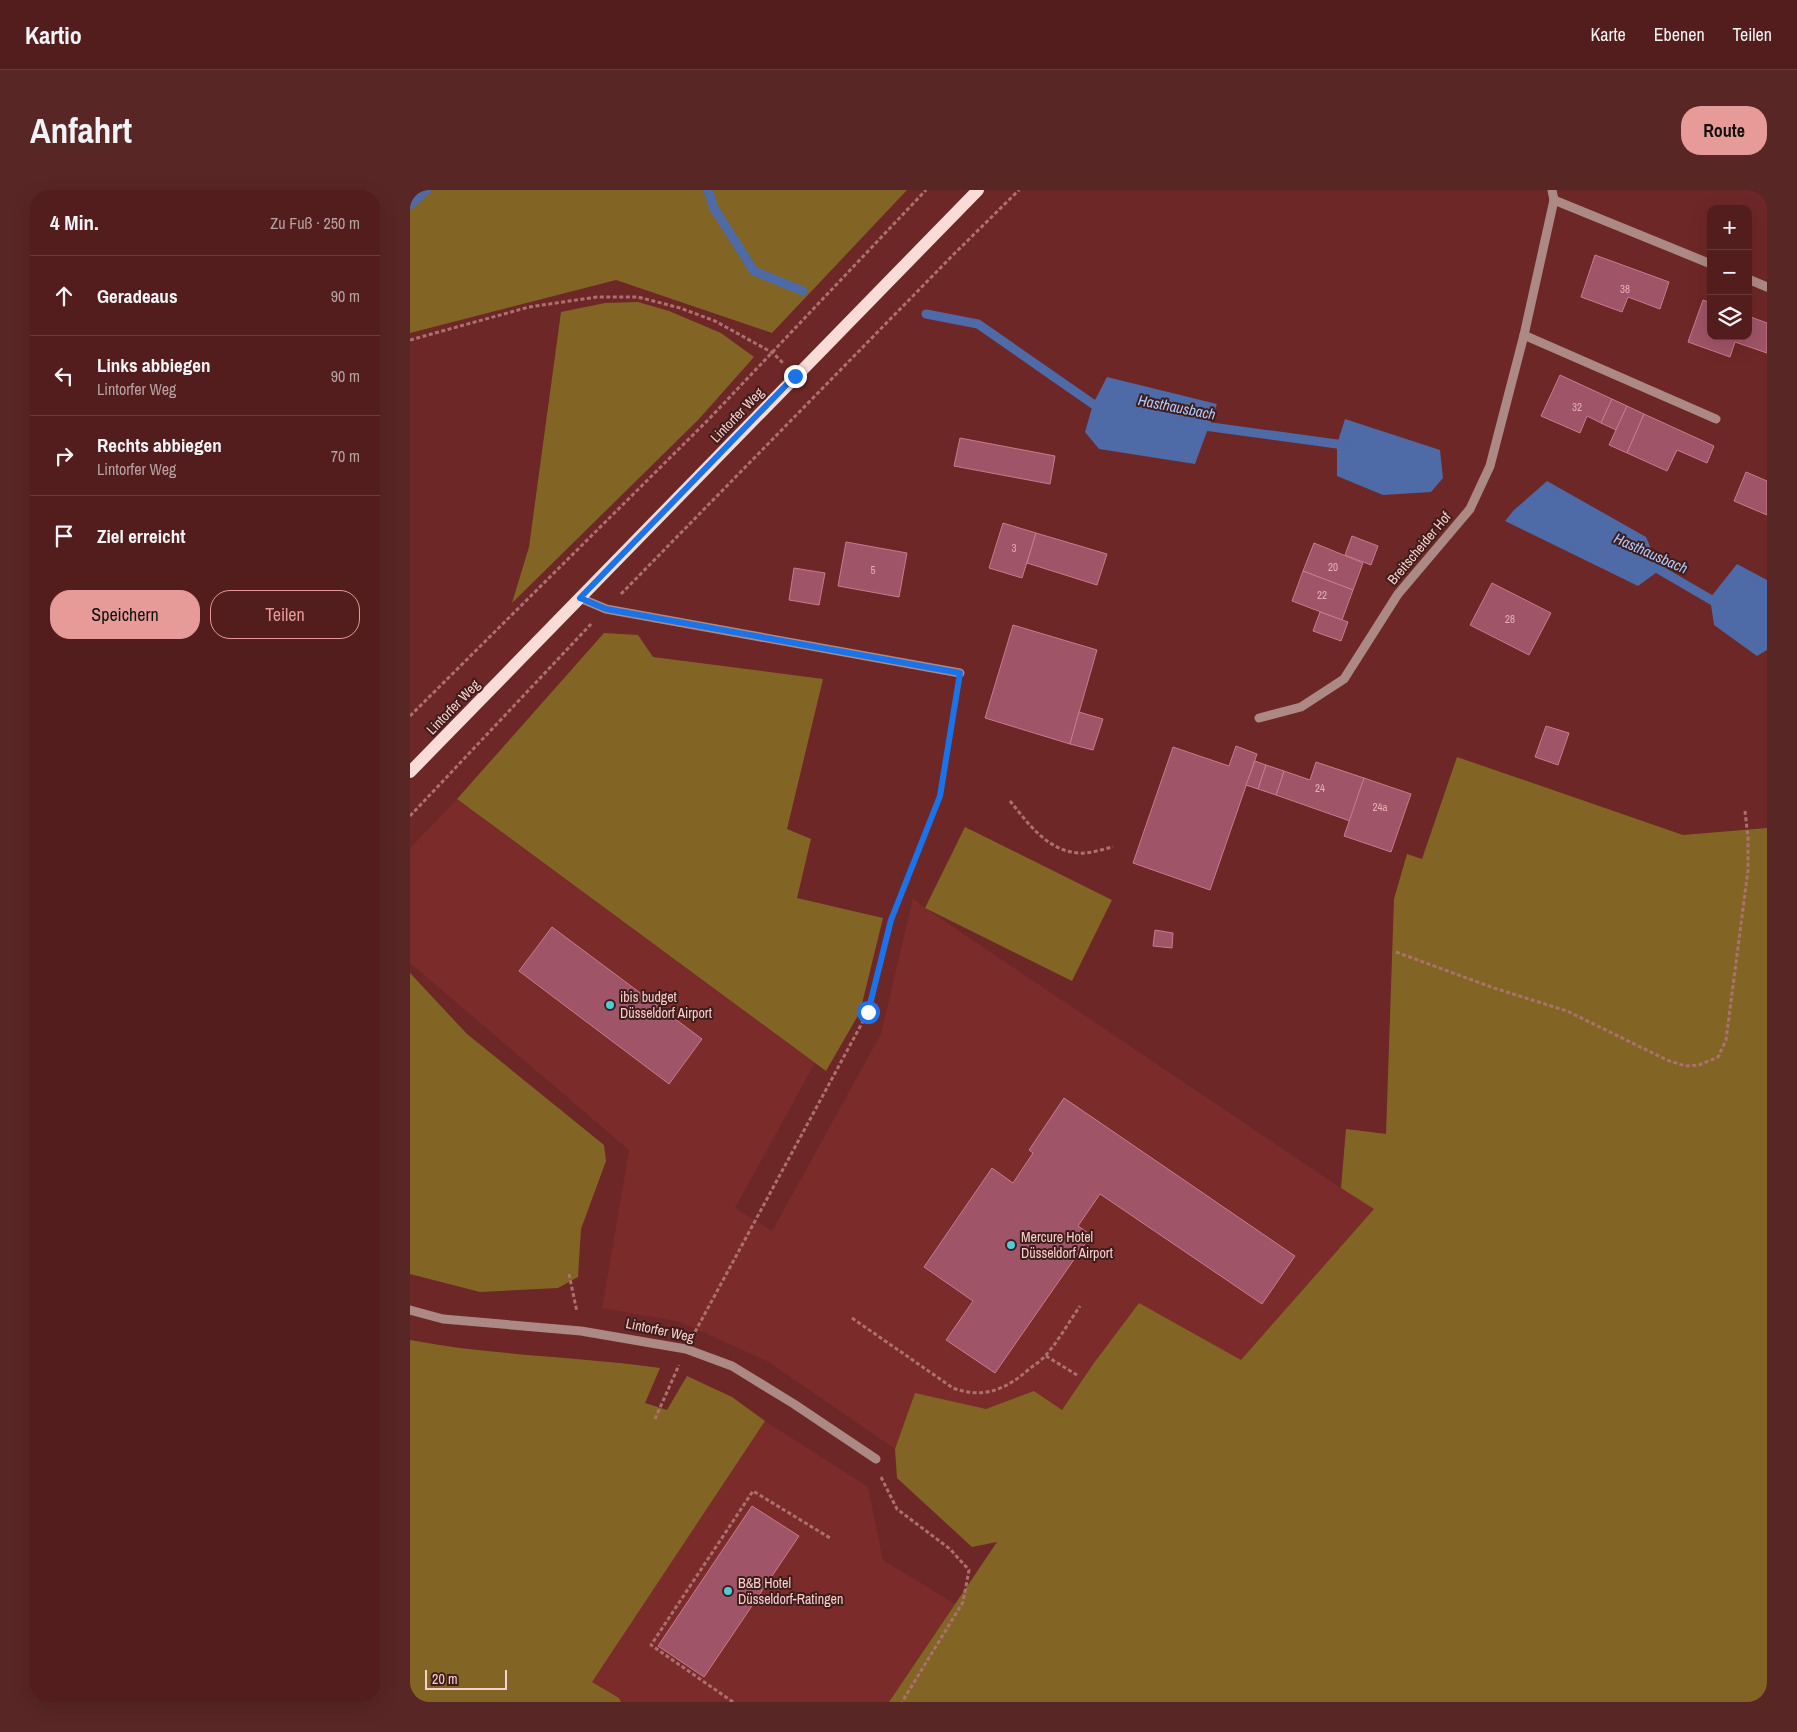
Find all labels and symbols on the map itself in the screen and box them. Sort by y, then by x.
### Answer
house number: 38 [1620,282,1630,296]
route end [784,365,807,388]
street label: Lintorfer Weg [706,383,768,446]
water label: Hasthausbach [1136,389,1218,425]
house number: 32 [1572,400,1582,414]
street label: Breitscheider Hof [1383,507,1455,588]
water label: Hasthausbach [1611,527,1691,579]
house number: 3 [1011,541,1017,555]
house number: 20 [1328,560,1338,574]
house number: 5 [870,563,876,577]
house number: 22 [1317,588,1327,602]
house number: 28 [1505,612,1515,626]
street label: Lintorfer Weg [422,675,484,738]
house number: 24 [1315,781,1325,795]
house number: 24a [1372,800,1388,814]
place label: ibis budget Düsseldorf Airport [620,988,712,1022]
marker: ibis budget Düsseldorf Airport [604,999,616,1011]
route start [857,1001,880,1024]
place label: Mercure Hotel Düsseldorf Airport [1021,1228,1113,1262]
marker: Mercure Hotel Düsseldorf Airport [1005,1239,1017,1251]
street label: Lintorfer Weg [624,1314,696,1346]
place label: B&B Hotel Düsseldorf-Ratingen [738,1574,843,1608]
marker: B&B Hotel Düsseldorf-Ratingen [722,1585,734,1597]
scale bar [425,1667,508,1690]

